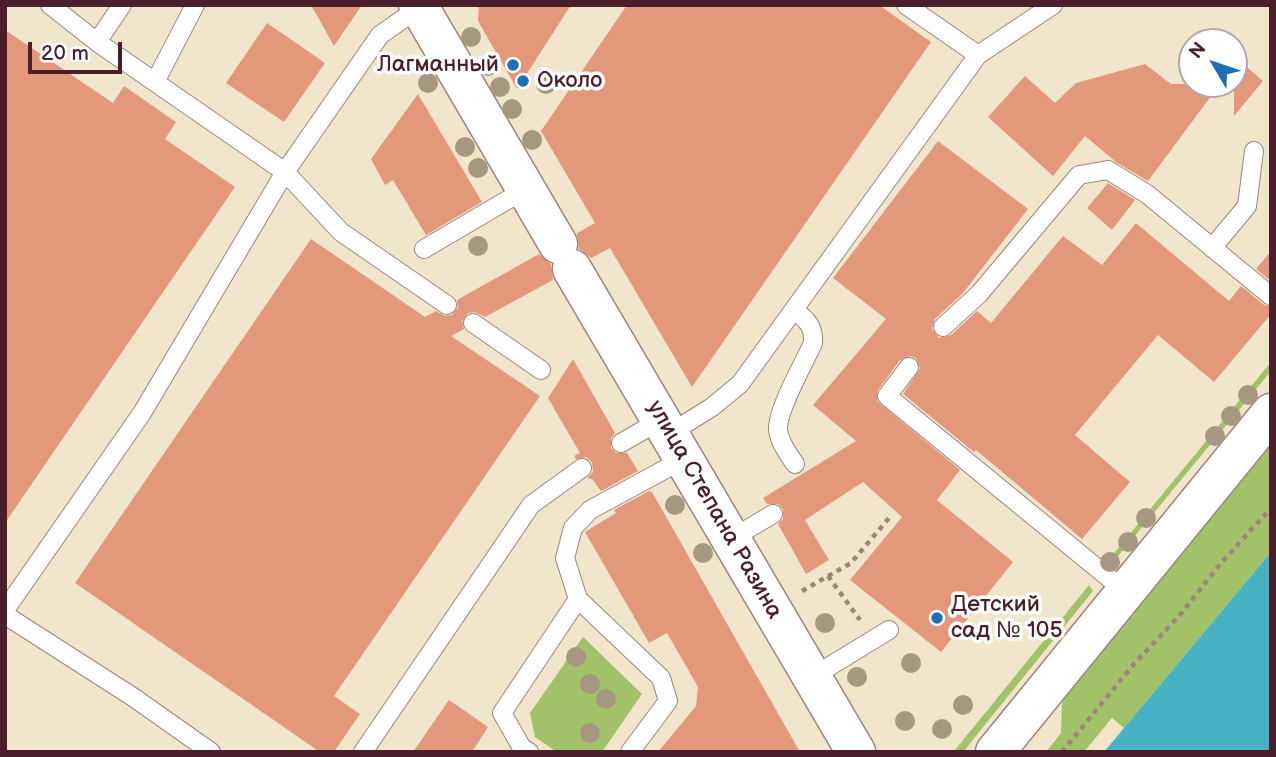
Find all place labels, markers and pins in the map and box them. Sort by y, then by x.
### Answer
place label: Лагманный [377,51,499,79]
marker: Лагманный [505,57,521,73]
place label: Около [537,67,602,95]
marker: Около [515,73,531,89]
place label: Детский сад № 105 [951,591,1063,645]
marker: Детский сад № 105 [929,610,945,626]

